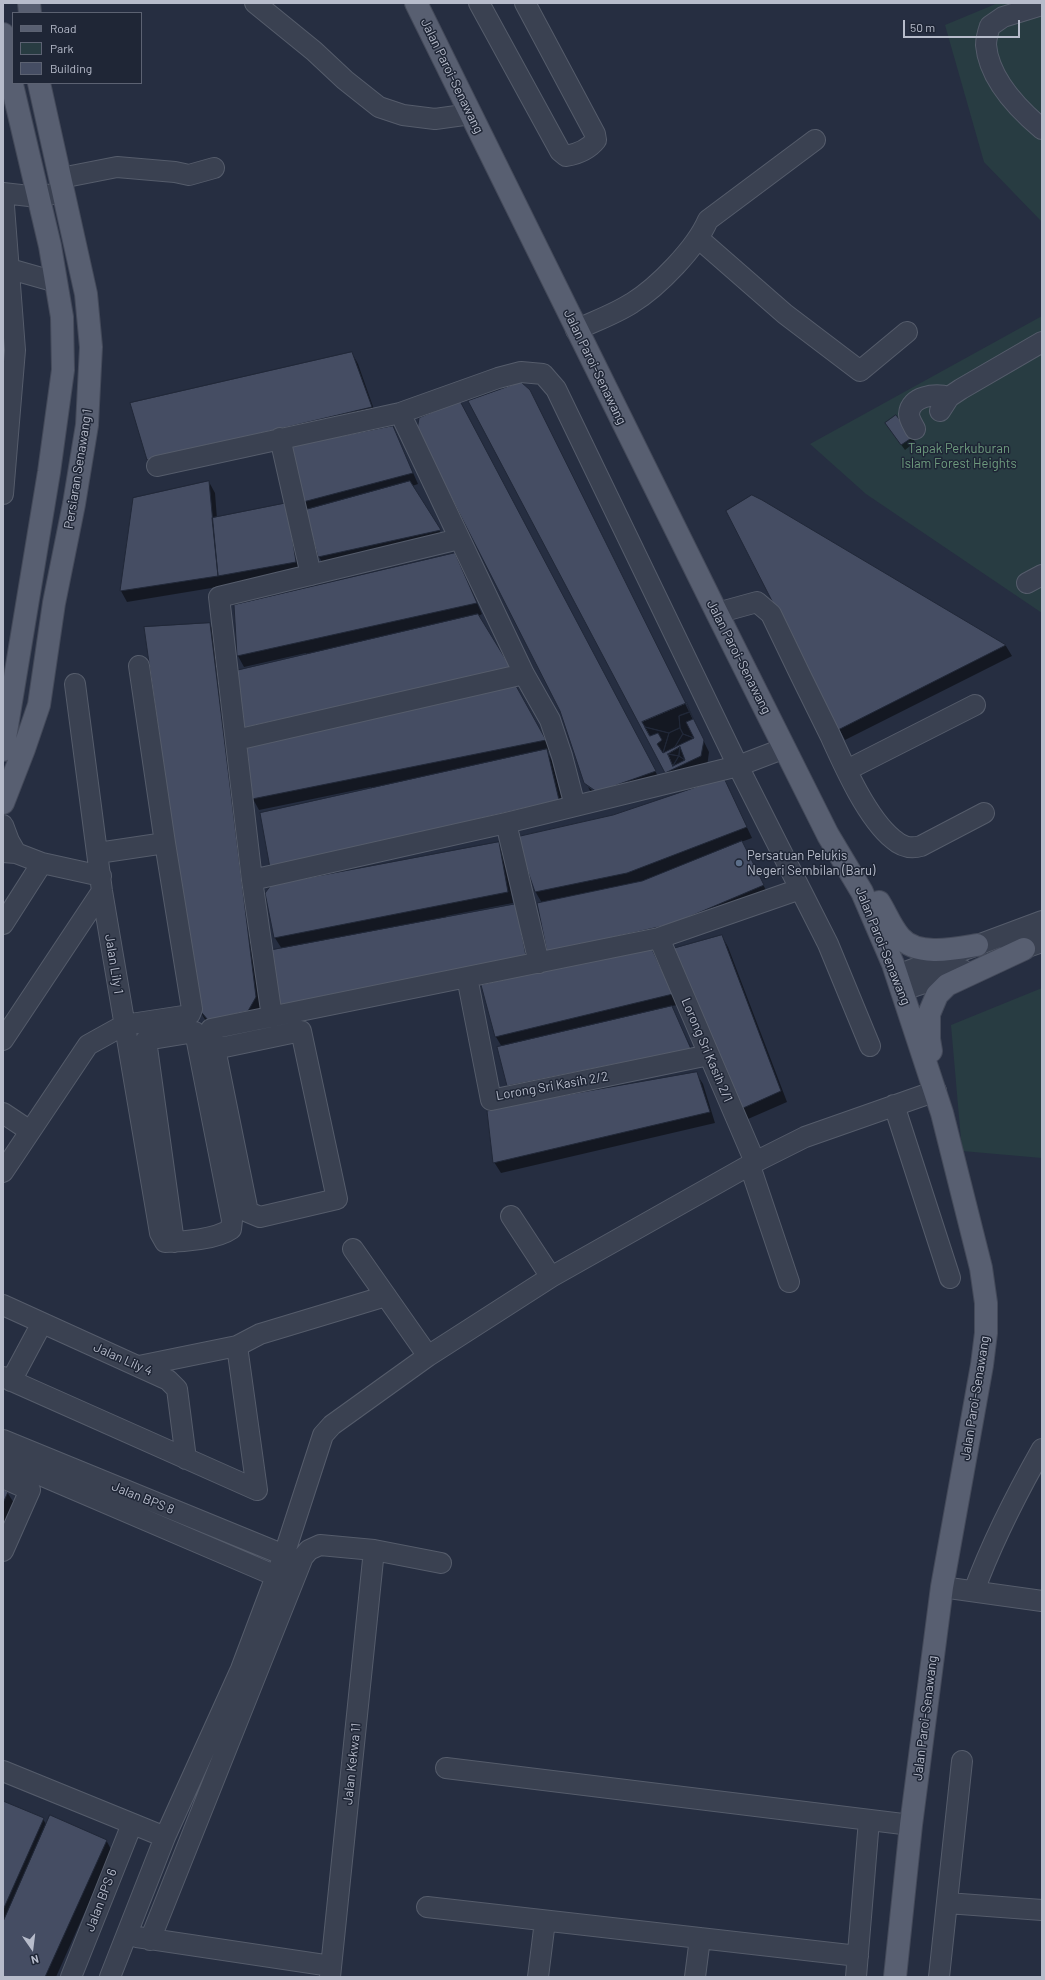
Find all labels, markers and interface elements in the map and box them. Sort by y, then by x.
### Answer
legend [12,12,142,84]
scale bar [905,12,1022,38]
street label: Jalan Paroi-Senawang [417,16,487,136]
text: 50 m [910,20,935,34]
text: Road [50,21,77,35]
text: Park [50,41,74,55]
text: Building [50,61,92,75]
street label: Jalan Paroi-Senawang [560,307,630,427]
street label: Persiaran Senawang 1 [61,408,95,530]
park label: Tapak Perkuburan Islam Forest Heights [901,441,1017,472]
street label: Jalan Paroi-Senawang [703,597,775,717]
place label: Persatuan Pelukis Negeri Sembilan (Baru) [747,848,875,879]
marker: Persatuan Pelukis Negeri Sembilan (Baru) [734,858,744,868]
street label: Jalan Paroi-Senawang [852,885,914,1007]
street label: Jalan Lily 1 [102,933,126,995]
street label: Lorong Sri Kasih 2/1 [678,996,736,1104]
street label: Lorong Sri Kasih 2/2 [495,1068,609,1104]
street label: Jalan Paroi-Senawang [957,1335,993,1461]
street label: Jalan Lily 4 [91,1339,155,1379]
street label: Jalan BPS 8 [109,1478,177,1518]
street label: Jalan Paroi-Senawang [910,1655,940,1781]
street label: Jalan Kekwa 11 [340,1722,364,1806]
street label: Jalan BPS 6 [82,1866,120,1934]
north arrow [12,1928,52,1968]
text: N [30,1953,40,1967]

